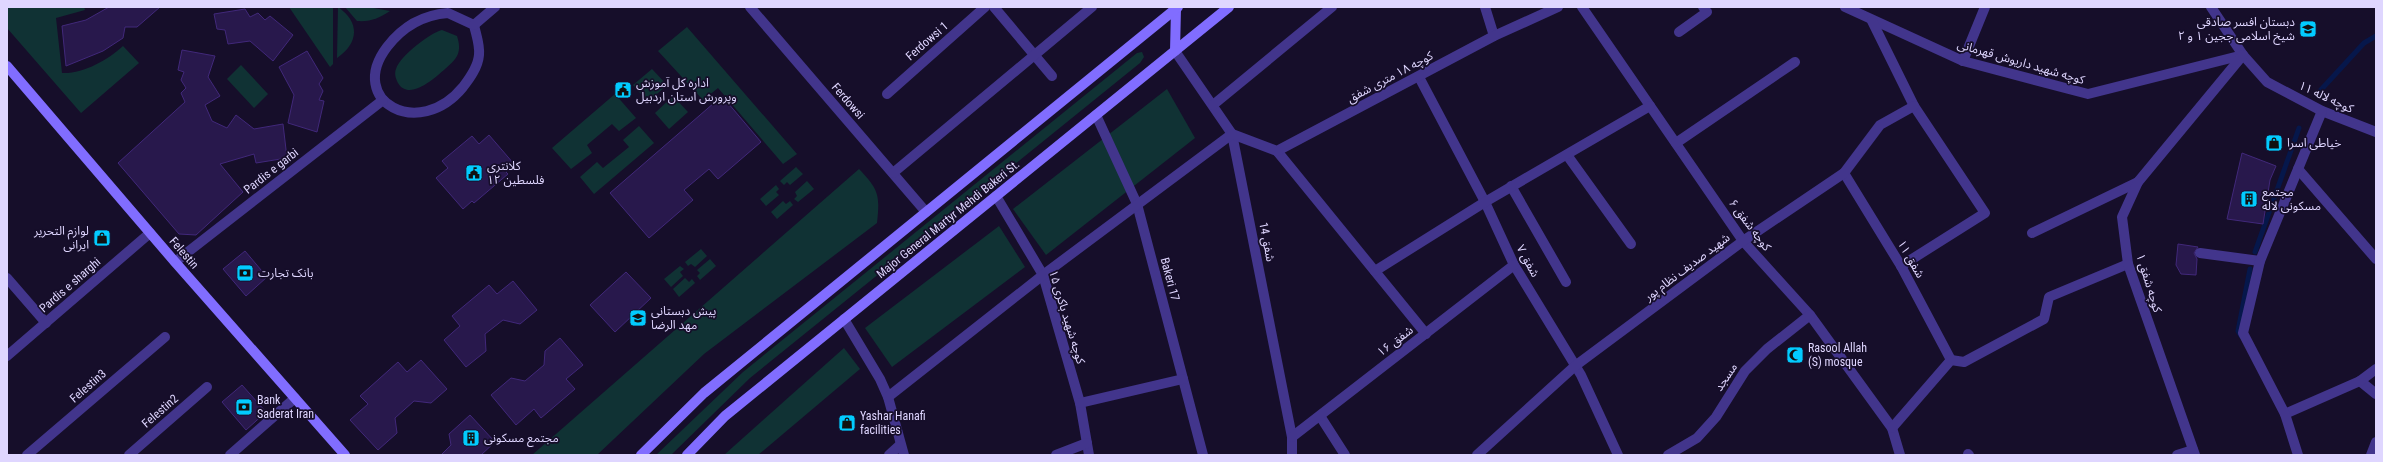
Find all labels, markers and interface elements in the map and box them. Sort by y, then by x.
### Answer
place label: دبستان افسر صادقی شیخ اسلامی ججین ۱ و ۲ [2178,15,2295,45]
street label: Ferdowsi 1 [903,19,951,63]
school or university icon: دبستان افسر صادقی شیخ اسلامی ججین ۱ و ۲ [2298,19,2318,39]
street label: کوچه شهید داریوش قهرمانی [1955,37,2087,88]
street label: کوچه ۱۸ متری شفق [1345,48,1437,106]
place label: اداره کل آموزش وپرورش استان اردبیل [636,76,737,105]
street label: کوچه لاله ۱۱ [2296,78,2357,117]
public building icon: اداره کل آموزش وپرورش استان اردبیل [613,80,633,100]
street label: Ferdowsi [829,80,867,122]
shop icon: خیاطی اسرا [2264,133,2284,153]
place label: خیاطی اسرا [2287,136,2341,150]
street label: Pardis e garbi [241,145,301,197]
street label: Major General Martyr Mehdi Bakeri St. [874,157,1022,281]
place label: کلانتری ۱۲ فلسطین [487,159,544,187]
public building icon: کلانتری ۱۲ فلسطین [464,163,484,183]
place label: مجتمع مسکونی لاله [2262,185,2321,213]
building icon: مجتمع مسکونی لاله [2239,189,2259,209]
street label: کوچه شفق ۶ [1725,196,1775,255]
street label: شفق 14 [1255,221,1278,263]
place label: لوازم التحریر ایرانی [33,224,89,252]
shop icon: لوازم التحریر ایرانی [92,228,112,248]
street label: شهید صدیف نظام پور [1641,230,1734,306]
street label: Felestin [166,234,202,272]
street label: شفق ۱۱ [1894,238,1927,281]
street label: شفق ۷ [1513,242,1542,280]
street label: کوچه شفق ۱ [2132,252,2165,315]
street label: Pardis e sharghi [37,255,103,315]
street label: Bakeri 17 [1158,256,1183,302]
bank icon: بانک تجارت [235,263,255,283]
place label: بانک تجارت [258,266,313,280]
street label: کوچه شهید باکری ۱۵ [1045,268,1088,367]
place label: پیش دبستانی مهد الرضا [651,304,716,332]
school or university icon: پیش دبستانی مهد الرضا [628,308,648,328]
street label: شفق ۱۶ [1374,323,1416,360]
place label: Rasool Allah (S) mosque [1808,341,1867,369]
mosque icon: Rasool Allah (S) mosque [1785,345,1805,365]
street label: مسجد [1712,360,1740,394]
street label: Felestin3 [67,367,109,405]
street label: Felestin2 [139,392,181,430]
place label: Bank Saderat Iran [257,393,314,421]
bank icon: Bank Saderat Iran [234,397,254,417]
place label: Yashar Hanafi facilities [860,409,926,437]
shop icon: Yashar Hanafi facilities [837,413,857,433]
building icon: مجتمع مسکونی [461,428,481,448]
place label: مجتمع مسکونی [484,431,559,447]

